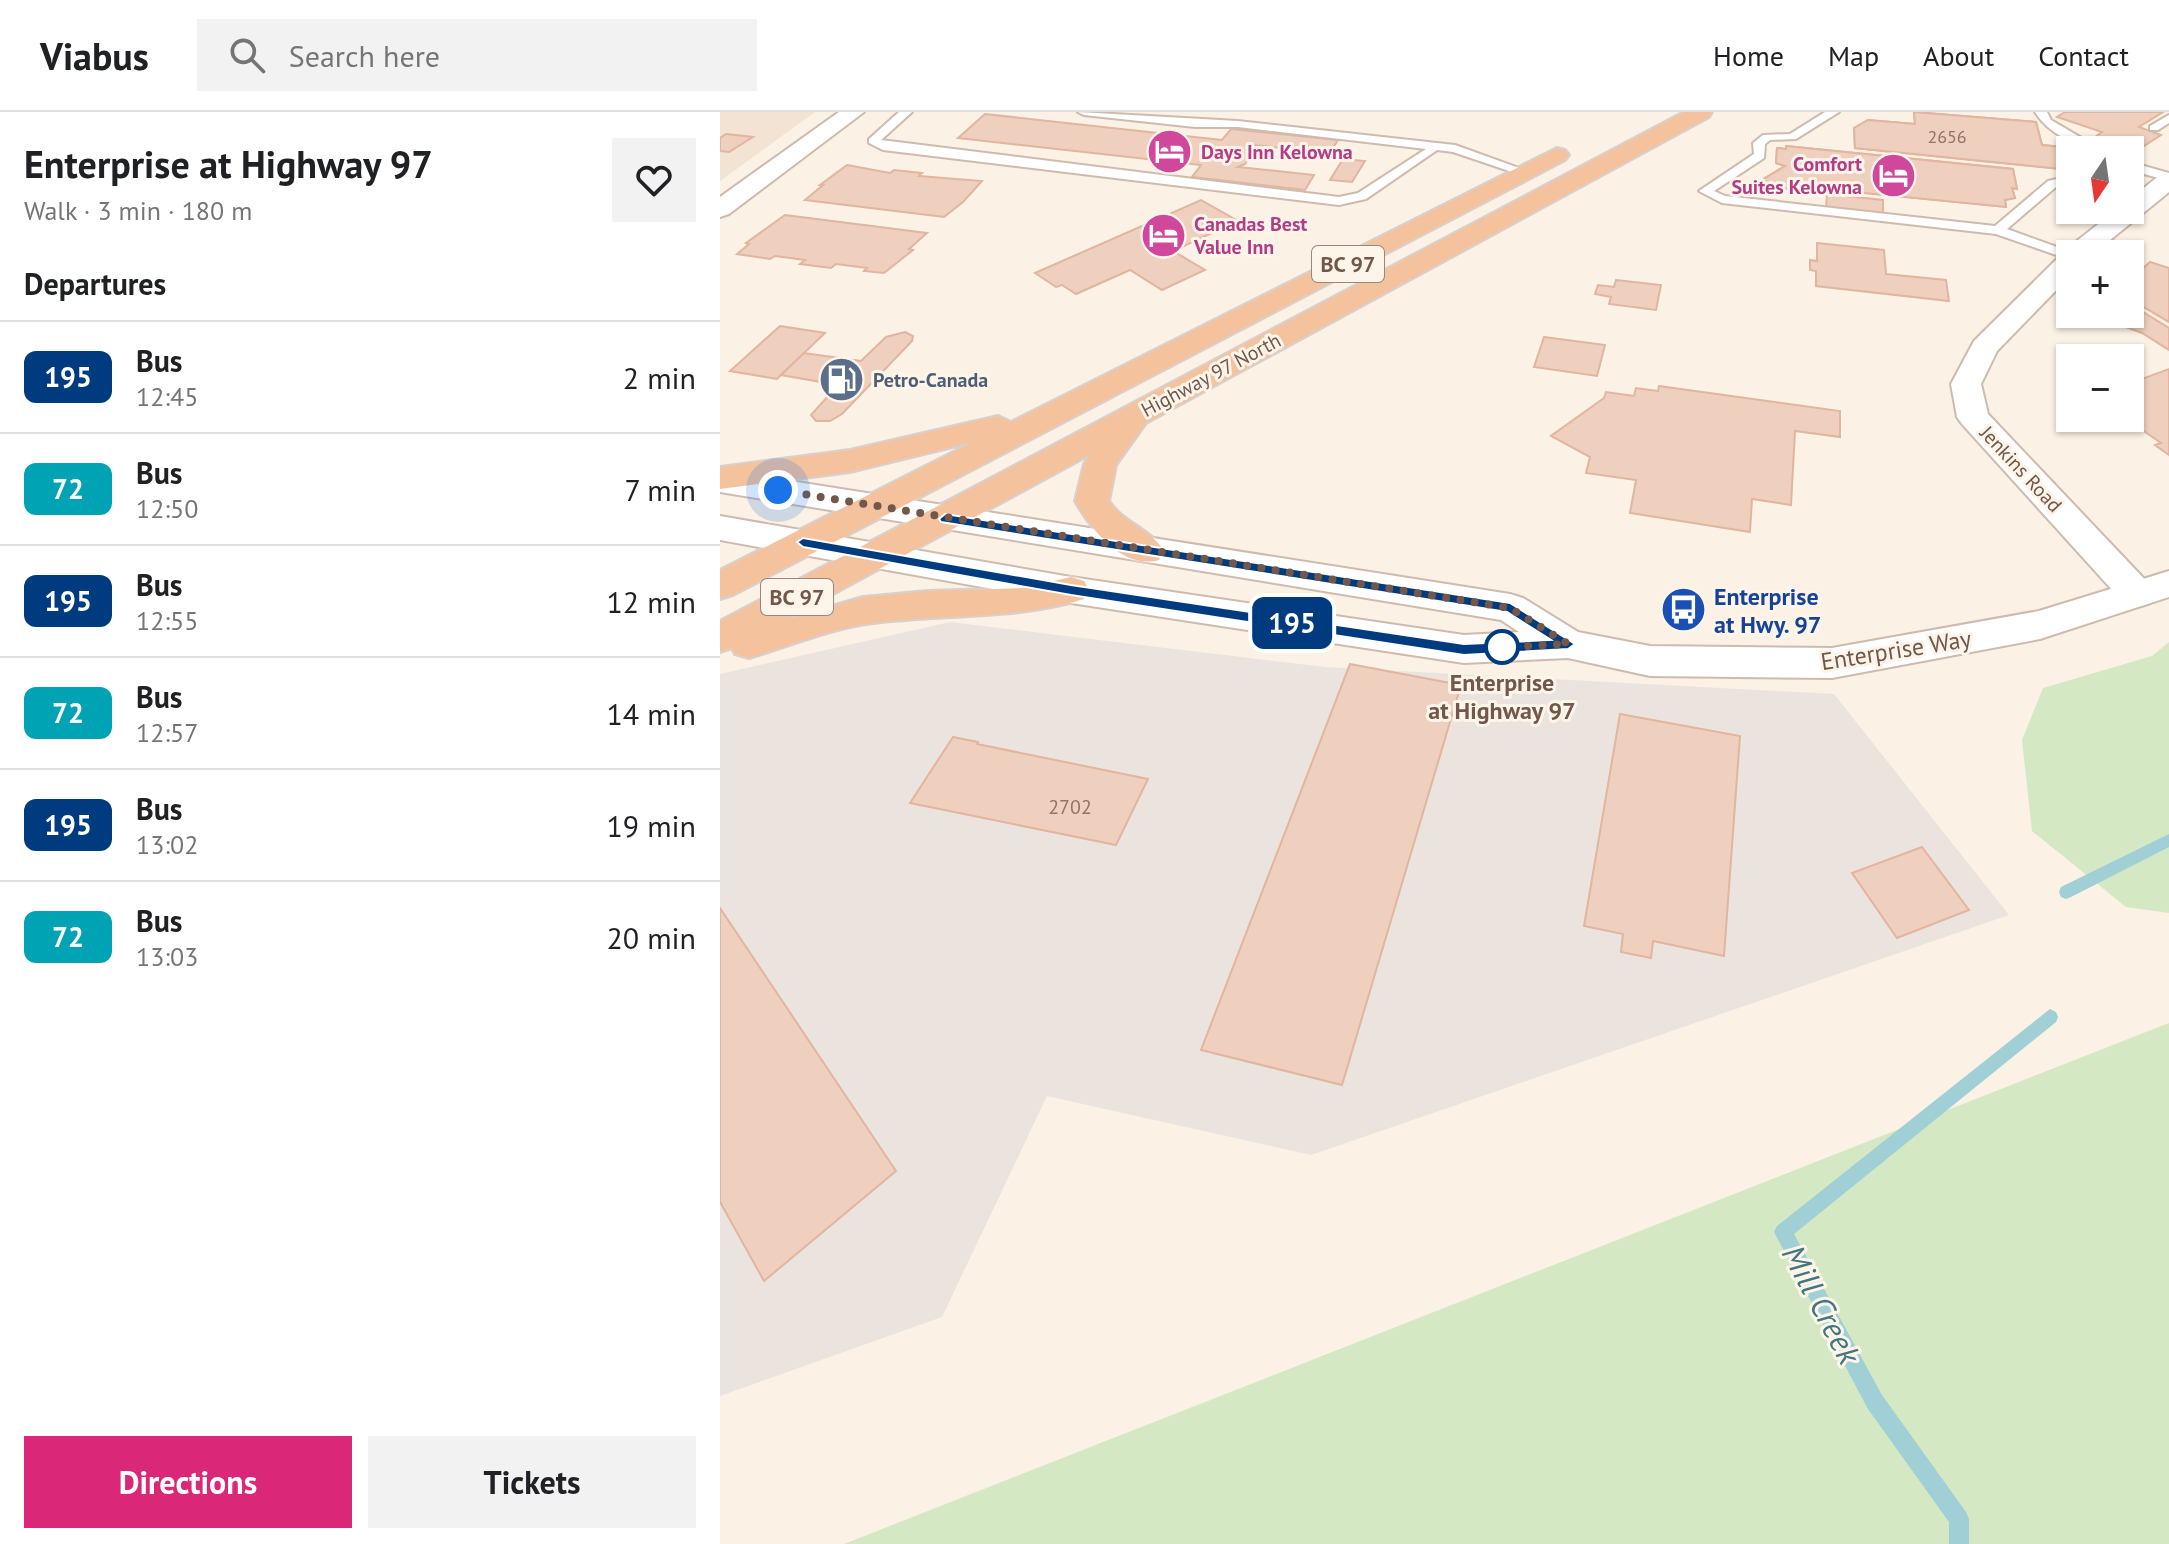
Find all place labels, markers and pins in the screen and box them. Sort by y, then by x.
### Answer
hotel icon: Days Inn Kelowna [1146,128,1194,176]
place label: Days Inn Kelowna [1201,139,1353,165]
place label: Comfort Suites Kelowna [1731,151,1862,200]
hotel icon: Comfort Suites Kelowna [1869,151,1917,199]
place label: Canadas Best Value Inn [1193,211,1307,260]
hotel icon: Canadas Best Value Inn [1139,212,1187,260]
fuel station icon: Petro-Canada [818,356,866,404]
place label: Petro-Canada [873,367,988,393]
place label: Enterprise at Hwy. 97 [1714,581,1821,640]
bus stop icon: Enterprise at Hwy. 97 [1659,586,1707,634]
marker: Enterprise at Highway 97 [1485,630,1519,664]
place label: Enterprise at Highway 97 [1428,667,1576,726]

